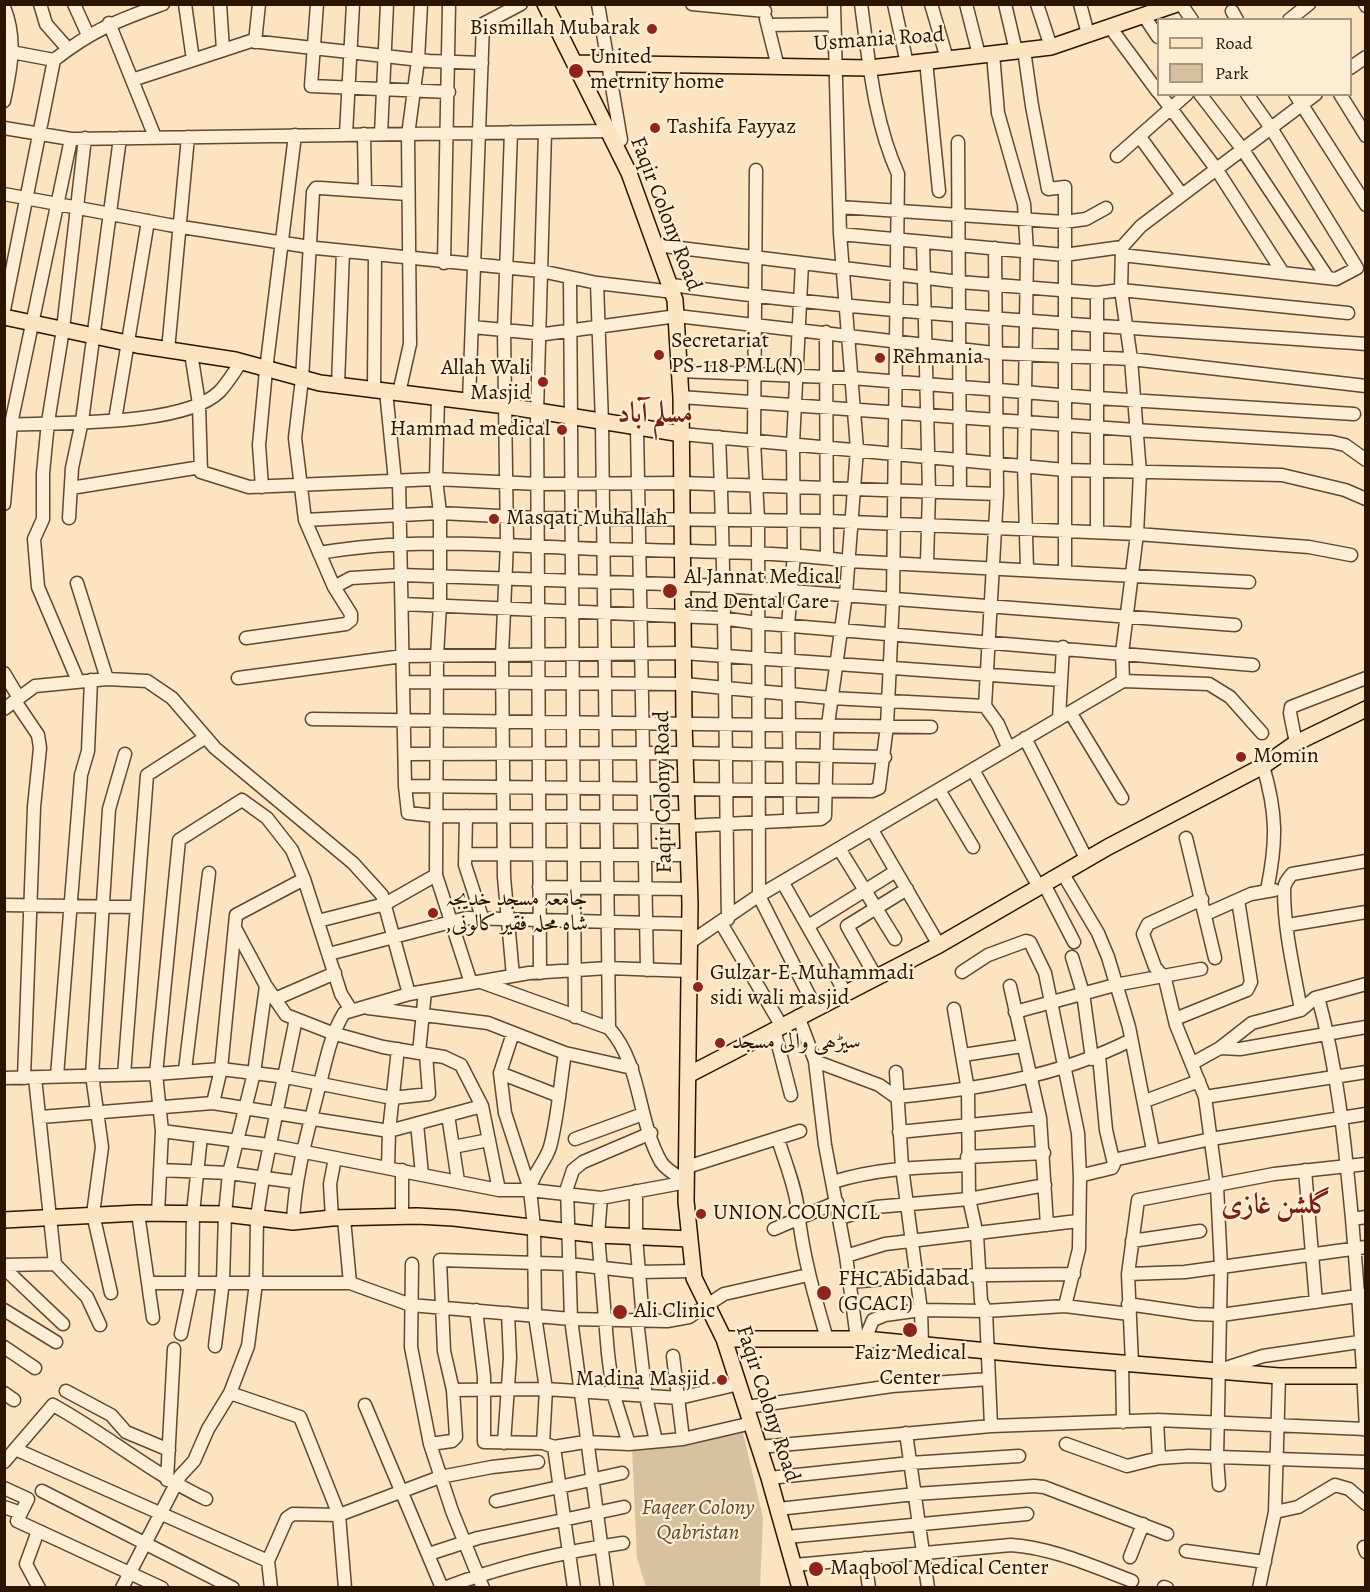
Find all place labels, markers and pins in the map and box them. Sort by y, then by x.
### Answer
place label: Bismillah Mubarak [470,16,640,42]
marker: Bismillah Mubarak [645,22,659,36]
place label: United metrnity home [590,45,724,96]
marker: United metrnity home [567,62,585,80]
place label: Tashifa Fayyaz [667,115,796,141]
marker: Tashifa Fayyaz [648,121,662,135]
place label: Secretariat PS-118 PML(N) [671,329,803,380]
place label: Rehmania [892,345,983,371]
marker: Secretariat PS-118 PML(N) [652,348,666,362]
marker: Rehmania [873,351,887,365]
place label: Allah Wali Masjid [441,356,531,408]
marker: Allah Wali Masjid [536,375,550,389]
place label: Hammad medical [390,417,550,443]
marker: Hammad medical [555,423,569,437]
place label: Masqati Muhallah [506,506,668,532]
marker: Masqati Muhallah [487,512,501,526]
place label: Al Jannat Medical and Dental Care [684,565,840,616]
marker: Al Jannat Medical and Dental Care [661,582,679,600]
place label: Momin [1253,744,1319,770]
marker: Momin [1234,750,1248,764]
place label: جامعہ مسجد خدیجہ ,شاہ محلہ فقیر کالونی [445,887,588,938]
marker: جامعہ مسجد خدیجہ ,شاہ محلہ فقیر کالونی [426,906,440,920]
place label: Gulzar-E-Muhammadi sidi wali masjid [710,961,915,1012]
marker: Gulzar-E-Muhammadi sidi wali masjid [691,980,705,994]
place label: سیڑھی والی مسجد [732,1030,861,1056]
marker: سیڑھی والی مسجد [713,1036,727,1050]
place label: UNION COUNCIL [713,1201,880,1227]
marker: UNION COUNCIL [694,1207,708,1221]
place label: FHC Abidabad (GCACI) [838,1267,969,1318]
marker: FHC Abidabad (GCACI) [815,1284,833,1302]
place label: Ali Clinic [634,1299,715,1325]
marker: Ali Clinic [611,1303,629,1321]
marker: Faiz Medical Center [901,1321,919,1339]
place label: Faiz Medical Center [854,1341,966,1392]
place label: Madina Masjid [576,1367,710,1393]
marker: Madina Masjid [715,1373,729,1387]
place label: Maqbool Medical Center [830,1556,1049,1582]
marker: Maqbool Medical Center [807,1560,825,1578]

